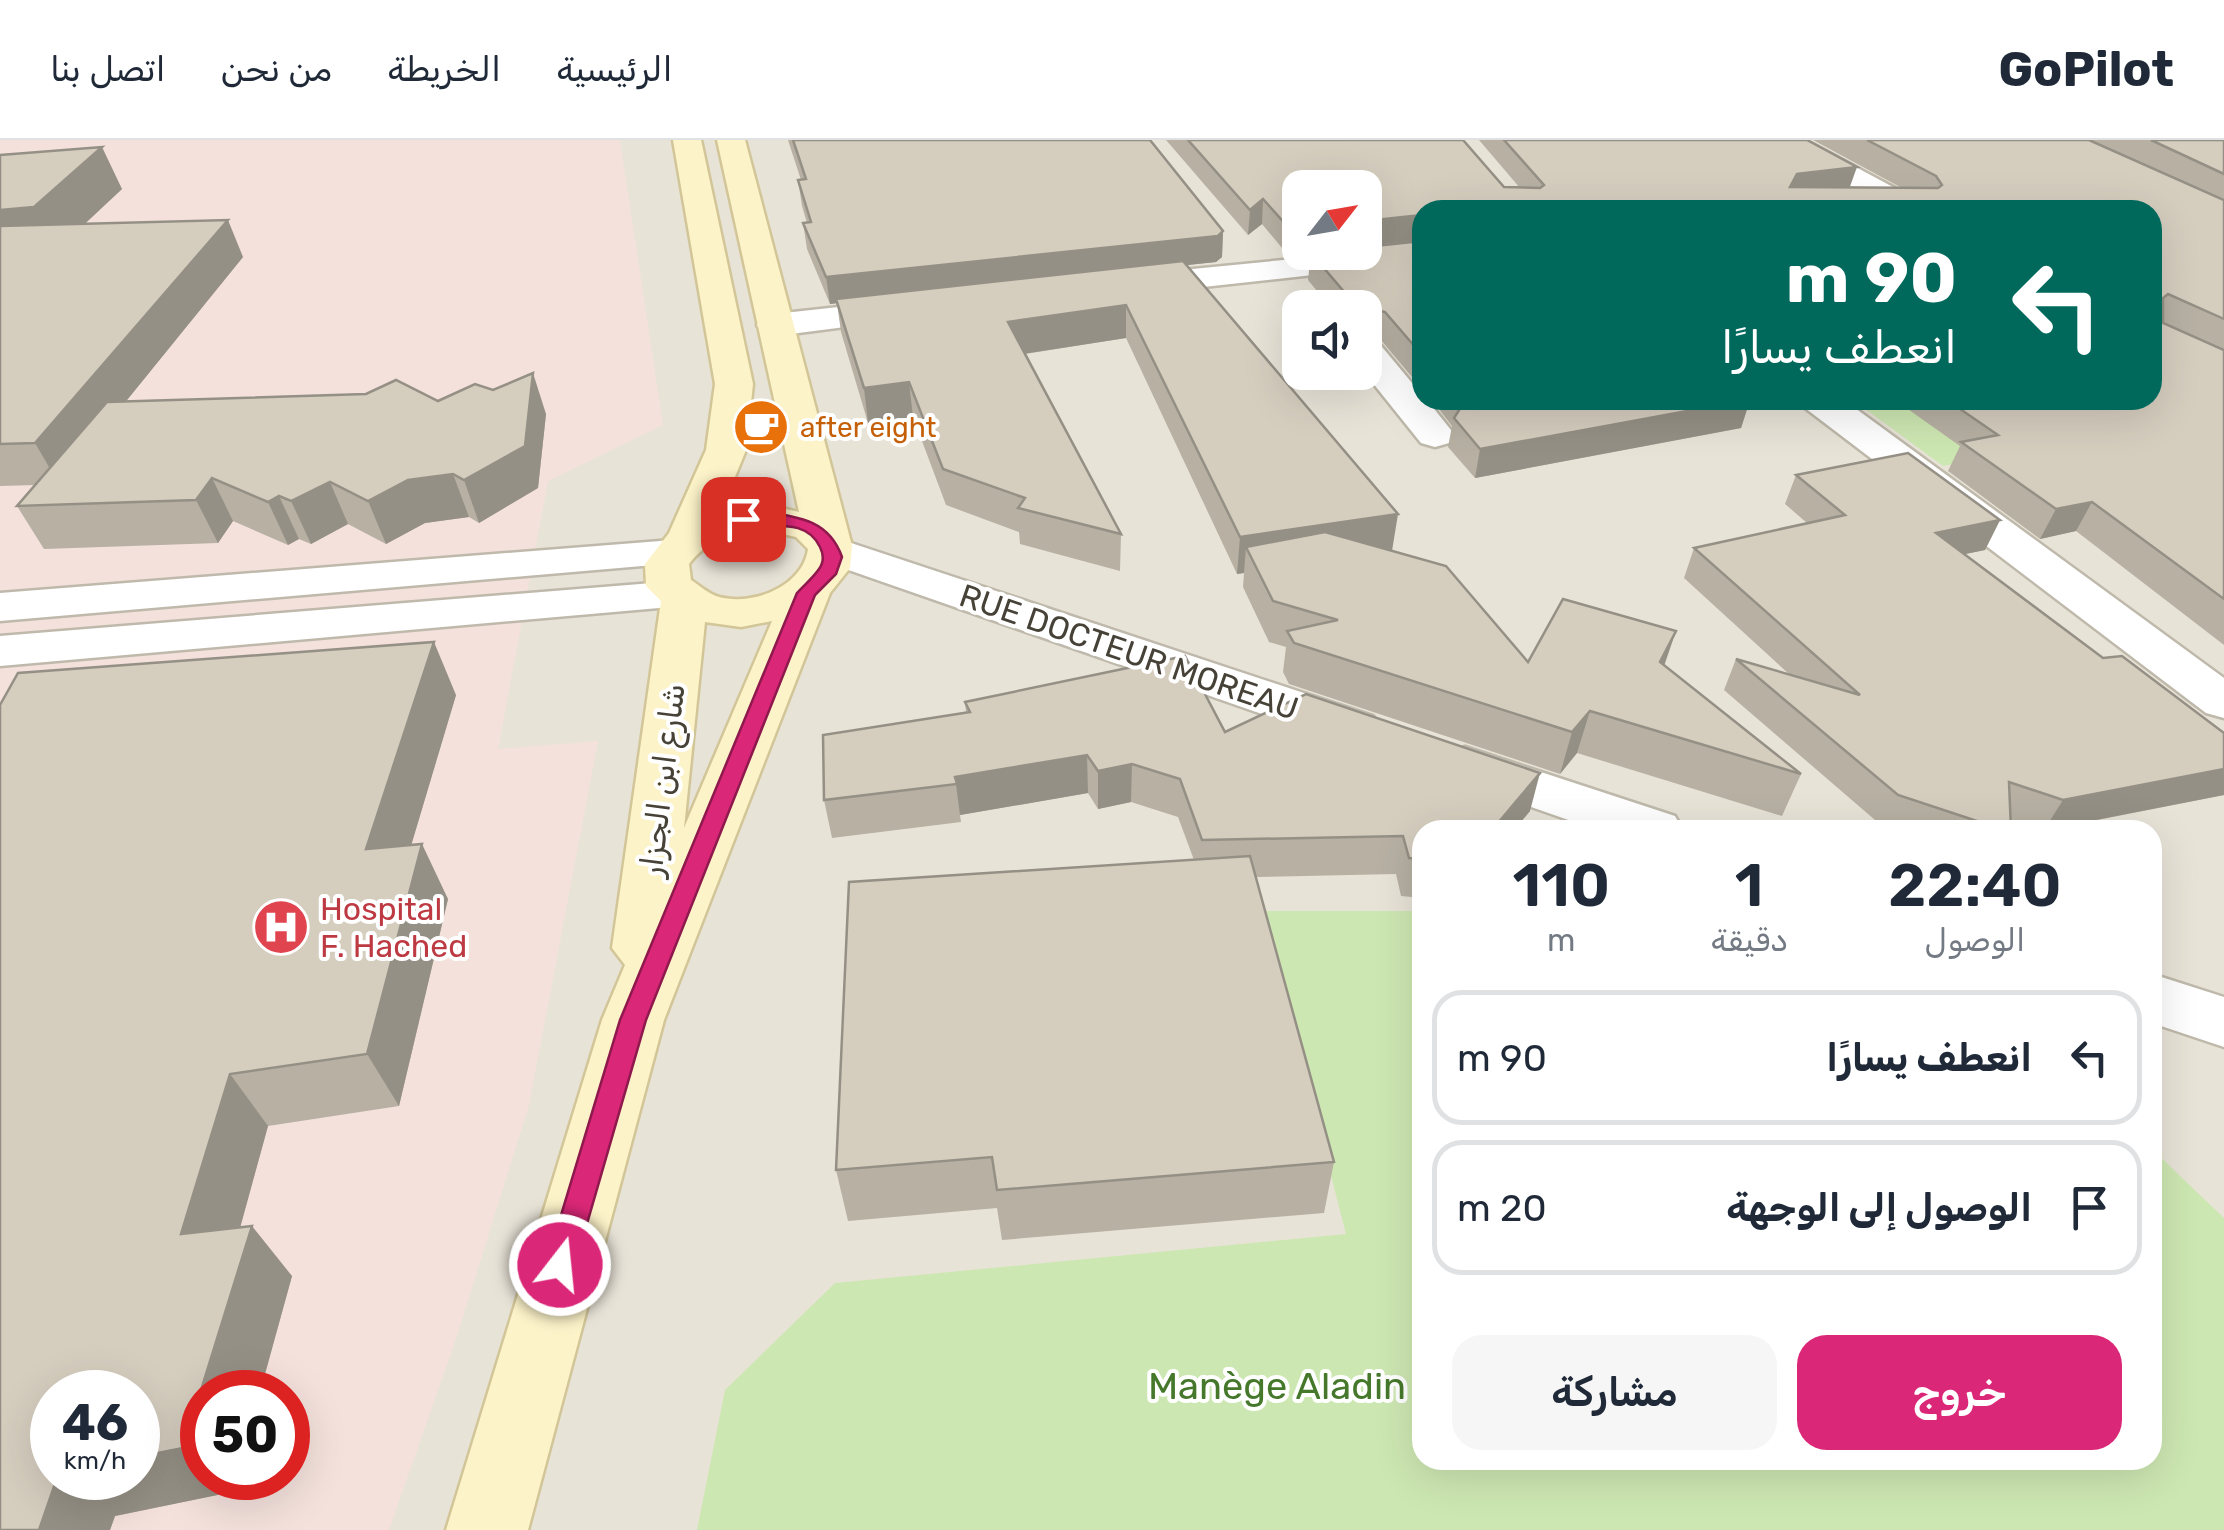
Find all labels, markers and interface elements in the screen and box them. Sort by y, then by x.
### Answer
text: GoPilot [1999,41,2174,98]
text: اتصل بنا [50,48,166,90]
text: من نحن [221,48,332,90]
text: الخريطة [387,48,501,90]
text: الرئيسية [556,48,673,90]
north arrow [1282,170,1382,270]
map controls [1282,170,1382,390]
text: 90 m [1785,237,1957,320]
icon: left [1992,240,2122,370]
button: sound [1282,290,1382,390]
text: انعطف يسارًا [1721,321,1957,374]
cafe icon: after eight [731,397,791,457]
place label: after eight [800,411,937,444]
pin [701,477,786,562]
icon: arrive [716,492,771,547]
street label: RUE DOCTEUR MOREAU [955,576,1303,728]
street label: شارع ابن الجزار [631,681,696,881]
text: 110 [1513,850,1610,921]
text: 1 [1735,850,1764,921]
text: 22:40 [1888,850,2062,921]
place label: Hospital F. Hached [320,890,467,965]
hospital icon: Hospital F. Hached [251,897,311,957]
text: m [1547,921,1576,959]
text: دقيقة [1711,921,1788,959]
text: الوصول [1925,921,2025,959]
icon: left [2062,1030,2117,1085]
text: 90 m [1457,1035,1547,1081]
text: انعطف يسارًا [1826,1035,2032,1081]
icon: arrive [2062,1180,2117,1235]
text: 20 m [1457,1185,1547,1231]
text: الوصول إلى الوجهة [1726,1185,2032,1231]
position arrow [508,1213,612,1317]
button: مشاركة [1452,1335,1777,1450]
button: خروج [1797,1335,2122,1450]
park label: Manège Aladin [1148,1363,1406,1409]
speed limit sign: 50 [180,1370,310,1500]
text: 46 [62,1393,128,1453]
text: km/h [64,1446,126,1475]

